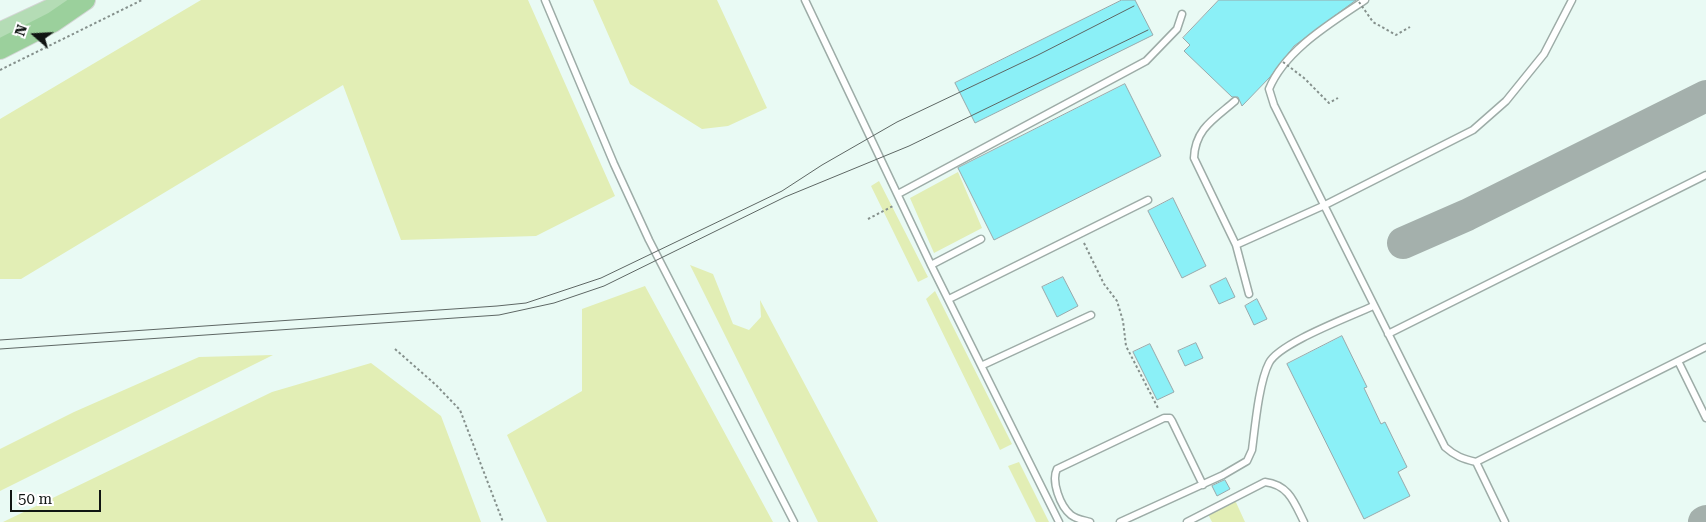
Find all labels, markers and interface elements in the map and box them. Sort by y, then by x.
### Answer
north arrow [10,10,60,60]
text: N [11,22,30,38]
scale bar [12,480,104,512]
text: 50 m [18,490,52,508]

